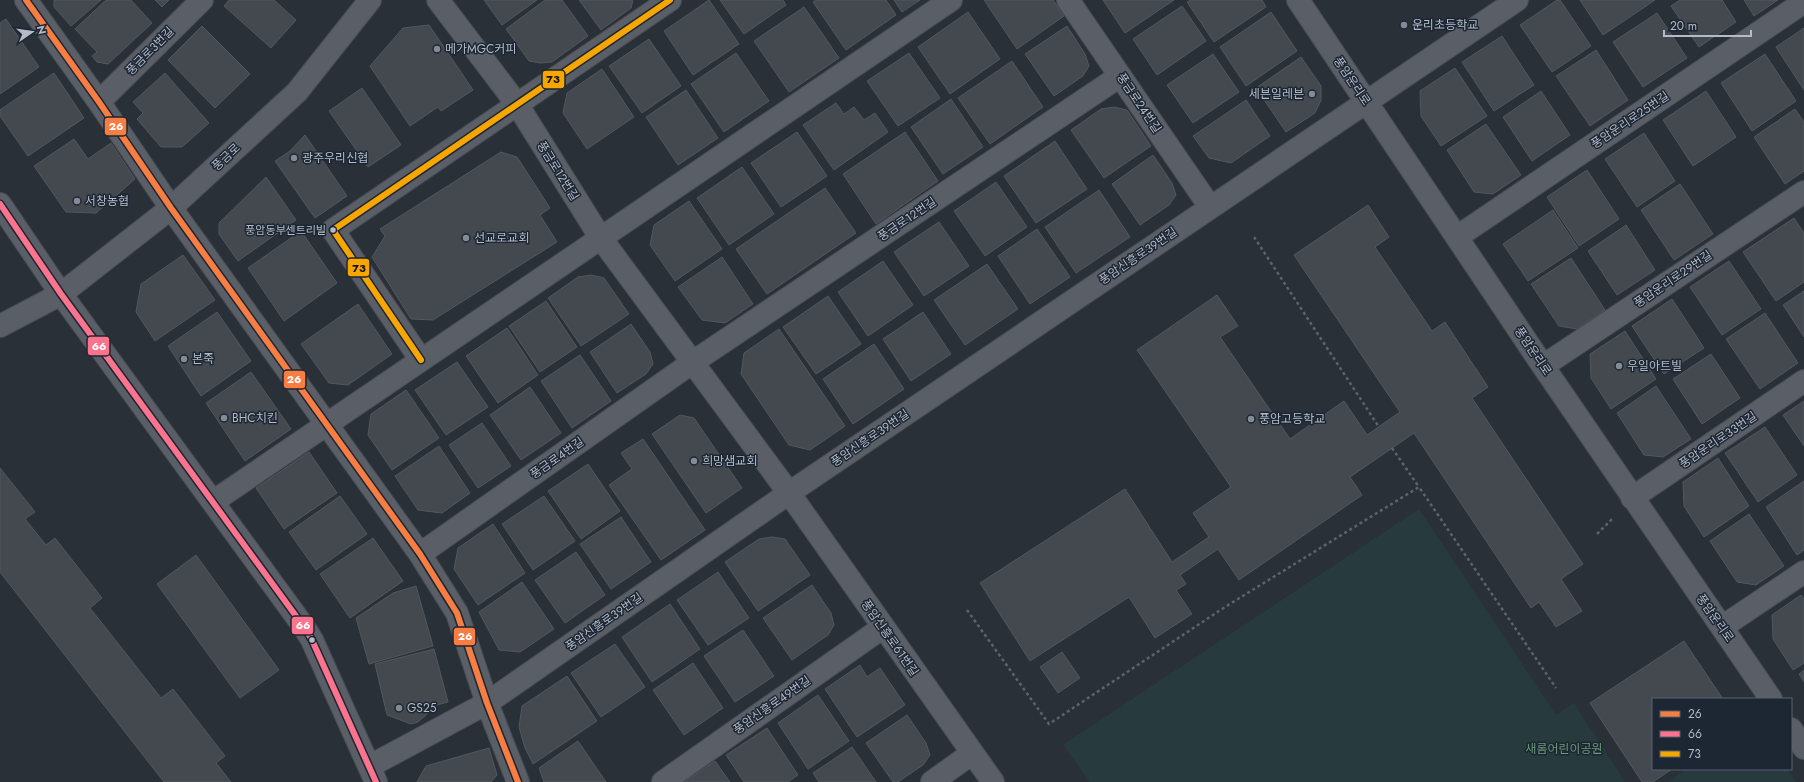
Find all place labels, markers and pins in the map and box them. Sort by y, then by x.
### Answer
place label: 운리초등학교 [1412,16,1478,34]
marker: 운리초등학교 [1399,20,1409,30]
place label: 메가MGC커피 [445,40,516,58]
marker: 메가MGC커피 [432,44,442,54]
place label: 세븐일레븐 [1249,85,1304,103]
marker: 세븐일레븐 [1307,89,1317,99]
place label: 광주우리신협 [302,149,368,167]
marker: 광주우리신협 [289,153,299,163]
place label: 서창농협 [85,192,129,210]
marker: 서창농협 [72,196,82,206]
place label: 풍암동부센트리빌 [245,222,326,238]
marker: 풍암동부센트리빌 [328,225,338,235]
place label: 선교로교회 [474,229,529,247]
marker: 선교로교회 [461,233,471,243]
place label: 본죽 [192,350,214,368]
marker: 본죽 [179,354,189,364]
place label: 우일아트빌 [1627,357,1682,375]
marker: 우일아트빌 [1614,361,1624,371]
place label: BHC치킨 [232,409,278,427]
place label: 풍암고등학교 [1259,410,1325,428]
marker: BHC치킨 [219,413,229,423]
marker: 풍암고등학교 [1246,414,1256,424]
place label: 희망샘교회 [702,452,757,470]
marker: 희망샘교회 [689,456,699,466]
unlabelled marker [307,635,317,645]
place label: GS25 [407,699,437,717]
marker: GS25 [394,703,404,713]

